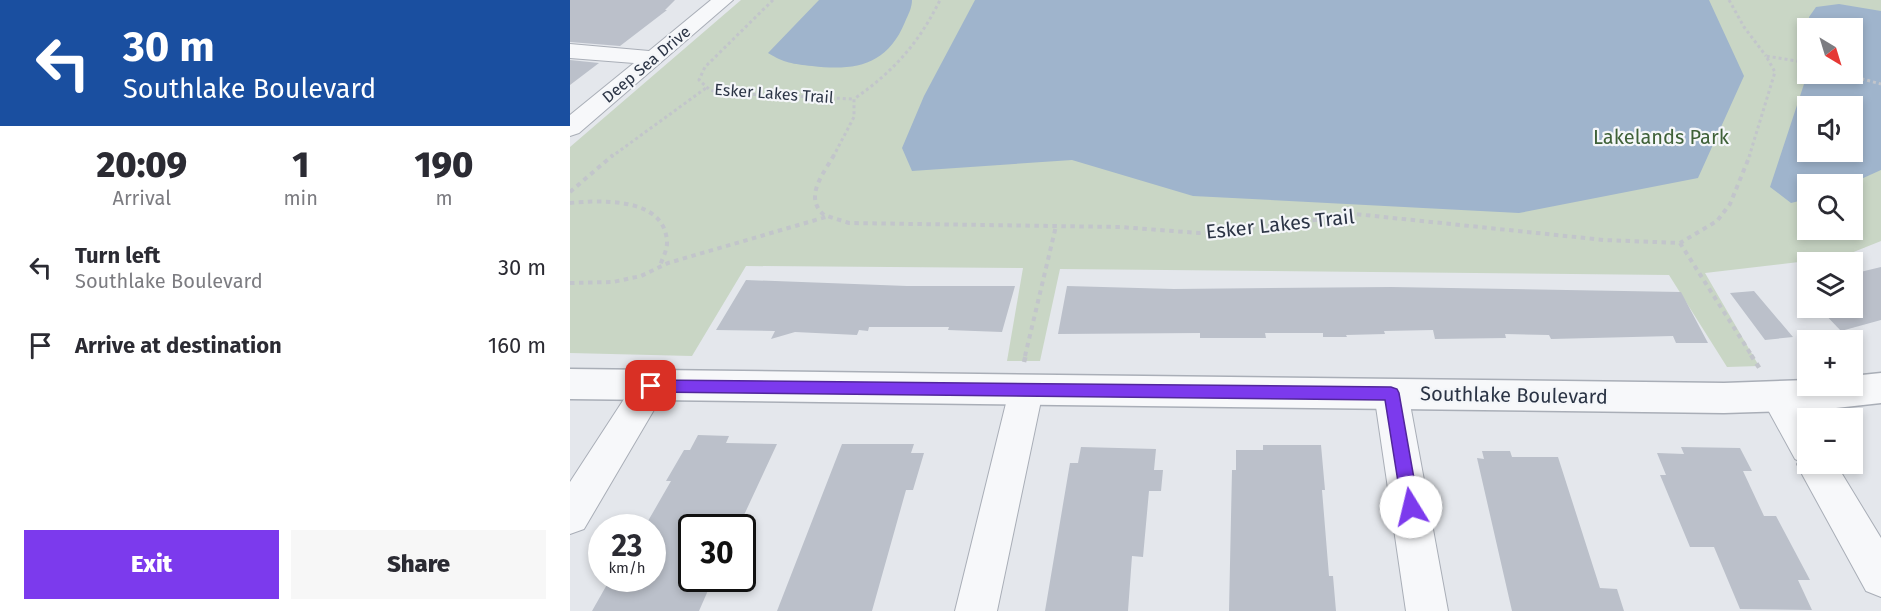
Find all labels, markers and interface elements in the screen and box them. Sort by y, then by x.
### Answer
north arrow [1797,18,1863,84]
map controls [1797,18,1863,474]
text: 30 m [123,22,215,72]
street label: Deep Sea Drive [598,22,694,107]
icon: left [24,24,102,102]
text: Southlake Boulevard [123,73,376,105]
street label: Esker Lakes Trail [714,80,835,107]
button: sound [1797,96,1863,162]
park label: Lakelands Park [1593,125,1730,149]
text: 20:09 [97,143,187,187]
text: 1 [292,143,309,187]
text: 190 [414,143,473,187]
button: search [1797,174,1863,240]
text: Arrival [112,186,171,210]
text: min [283,186,318,210]
text: m [435,186,453,210]
street label: Esker Lakes Trail [1204,204,1356,244]
text: Turn left [75,242,160,269]
icon: left [24,251,57,284]
button: layers [1797,252,1863,318]
text: 30 m [498,254,546,281]
text: Southlake Boulevard [75,269,263,293]
icon: arrive [24,329,57,362]
button: + [1797,330,1863,396]
text: Arrive at destination [75,332,282,359]
text: 160 m [488,332,546,359]
pin [625,360,676,411]
icon: arrive [634,369,667,402]
street label: Southlake Boulevard [1420,381,1608,409]
button: − [1797,408,1863,474]
position arrow [1379,475,1443,539]
speed limit sign: 30 [678,514,756,592]
text: 23 [612,528,642,564]
button: Exit [24,530,279,599]
button: Share [291,530,546,599]
text: km/h [608,559,646,577]

